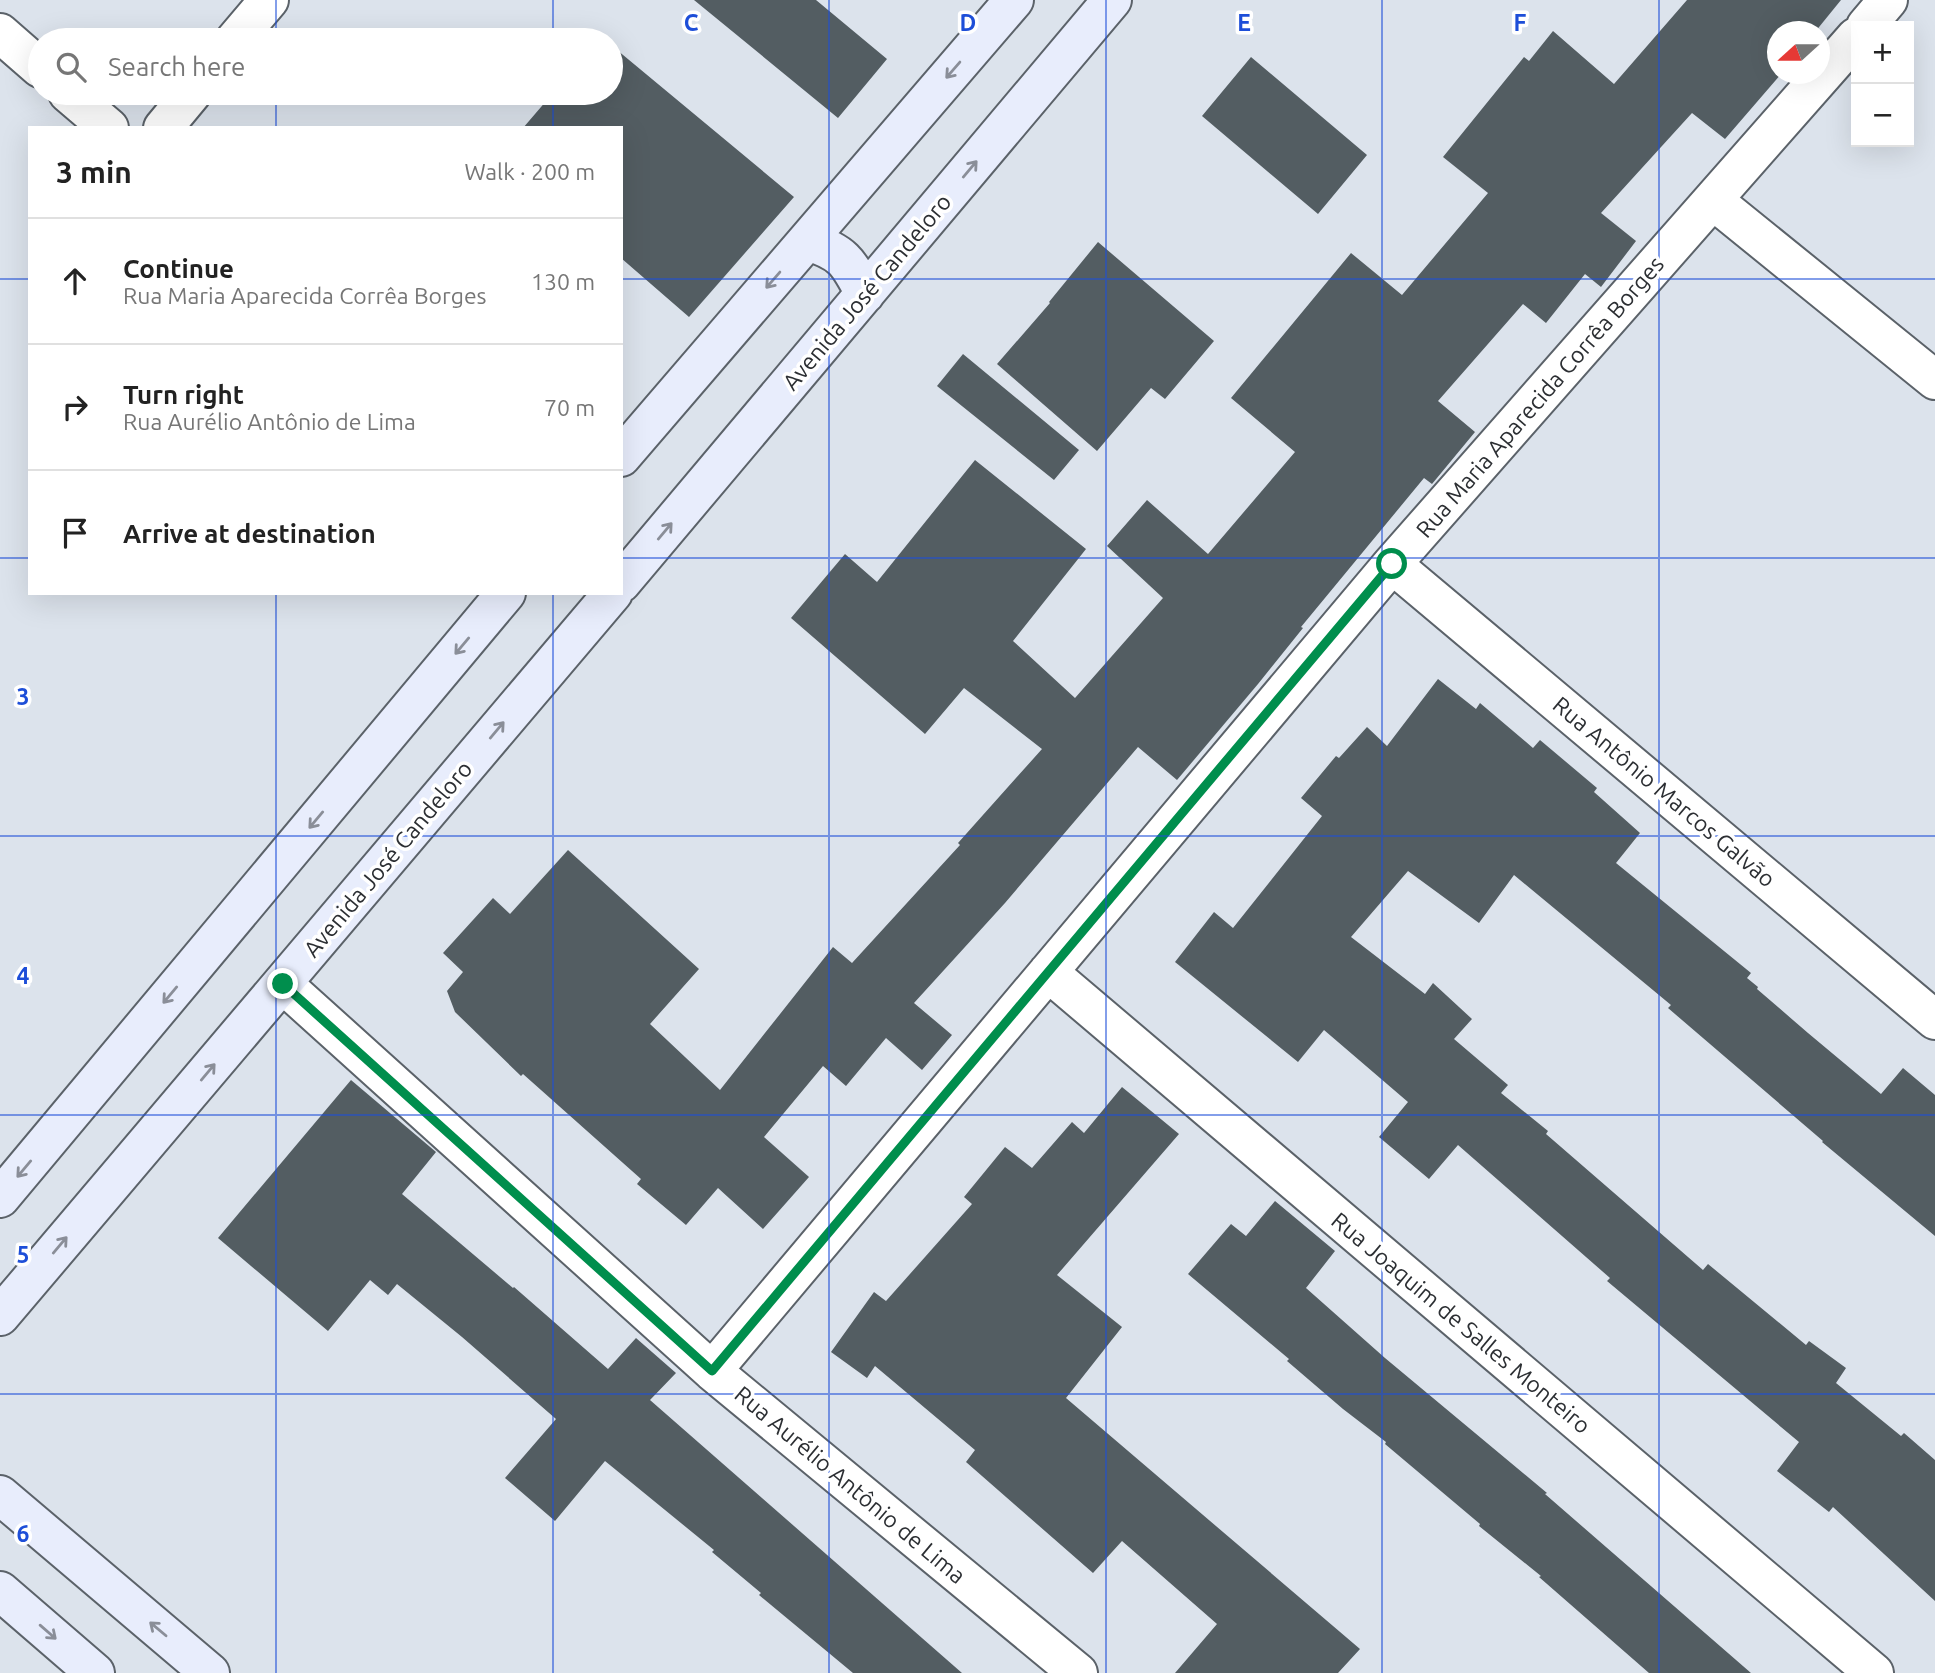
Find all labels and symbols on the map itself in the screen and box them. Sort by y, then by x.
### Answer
text: C [684,10,699,35]
text: D [960,10,976,35]
text: E [1237,10,1251,35]
text: F [1514,10,1527,35]
north arrow [1767,21,1830,84]
one-way arrow [945,61,961,79]
one-way arrow [962,161,978,179]
street label: Avenida José Candeloro [778,189,956,394]
street label: Rua Maria Aparecida Corrêa Borges [1411,251,1668,542]
one-way arrow [765,271,781,289]
one-way arrow [657,522,673,540]
route start [1376,548,1407,579]
one-way arrow [454,636,470,654]
text: 3 [17,684,29,709]
street label: Rua Antônio Marcos Galvão [1548,691,1780,892]
one-way arrow [489,721,505,739]
street label: Avenida José Candeloro [299,756,477,961]
one-way arrow [308,811,324,829]
text: 4 [17,963,30,988]
route end [267,968,298,999]
one-way arrow [162,985,178,1003]
one-way arrow [200,1063,216,1081]
one-way arrow [16,1160,32,1178]
street label: Rua Joaquim de Salles Monteiro [1327,1207,1596,1438]
one-way arrow [52,1236,68,1254]
text: 5 [17,1242,29,1267]
street label: Rua Aurélio Antônio de Lima [730,1381,970,1588]
text: 6 [17,1521,30,1546]
one-way arrow [150,1621,168,1637]
one-way arrow [38,1624,56,1640]

